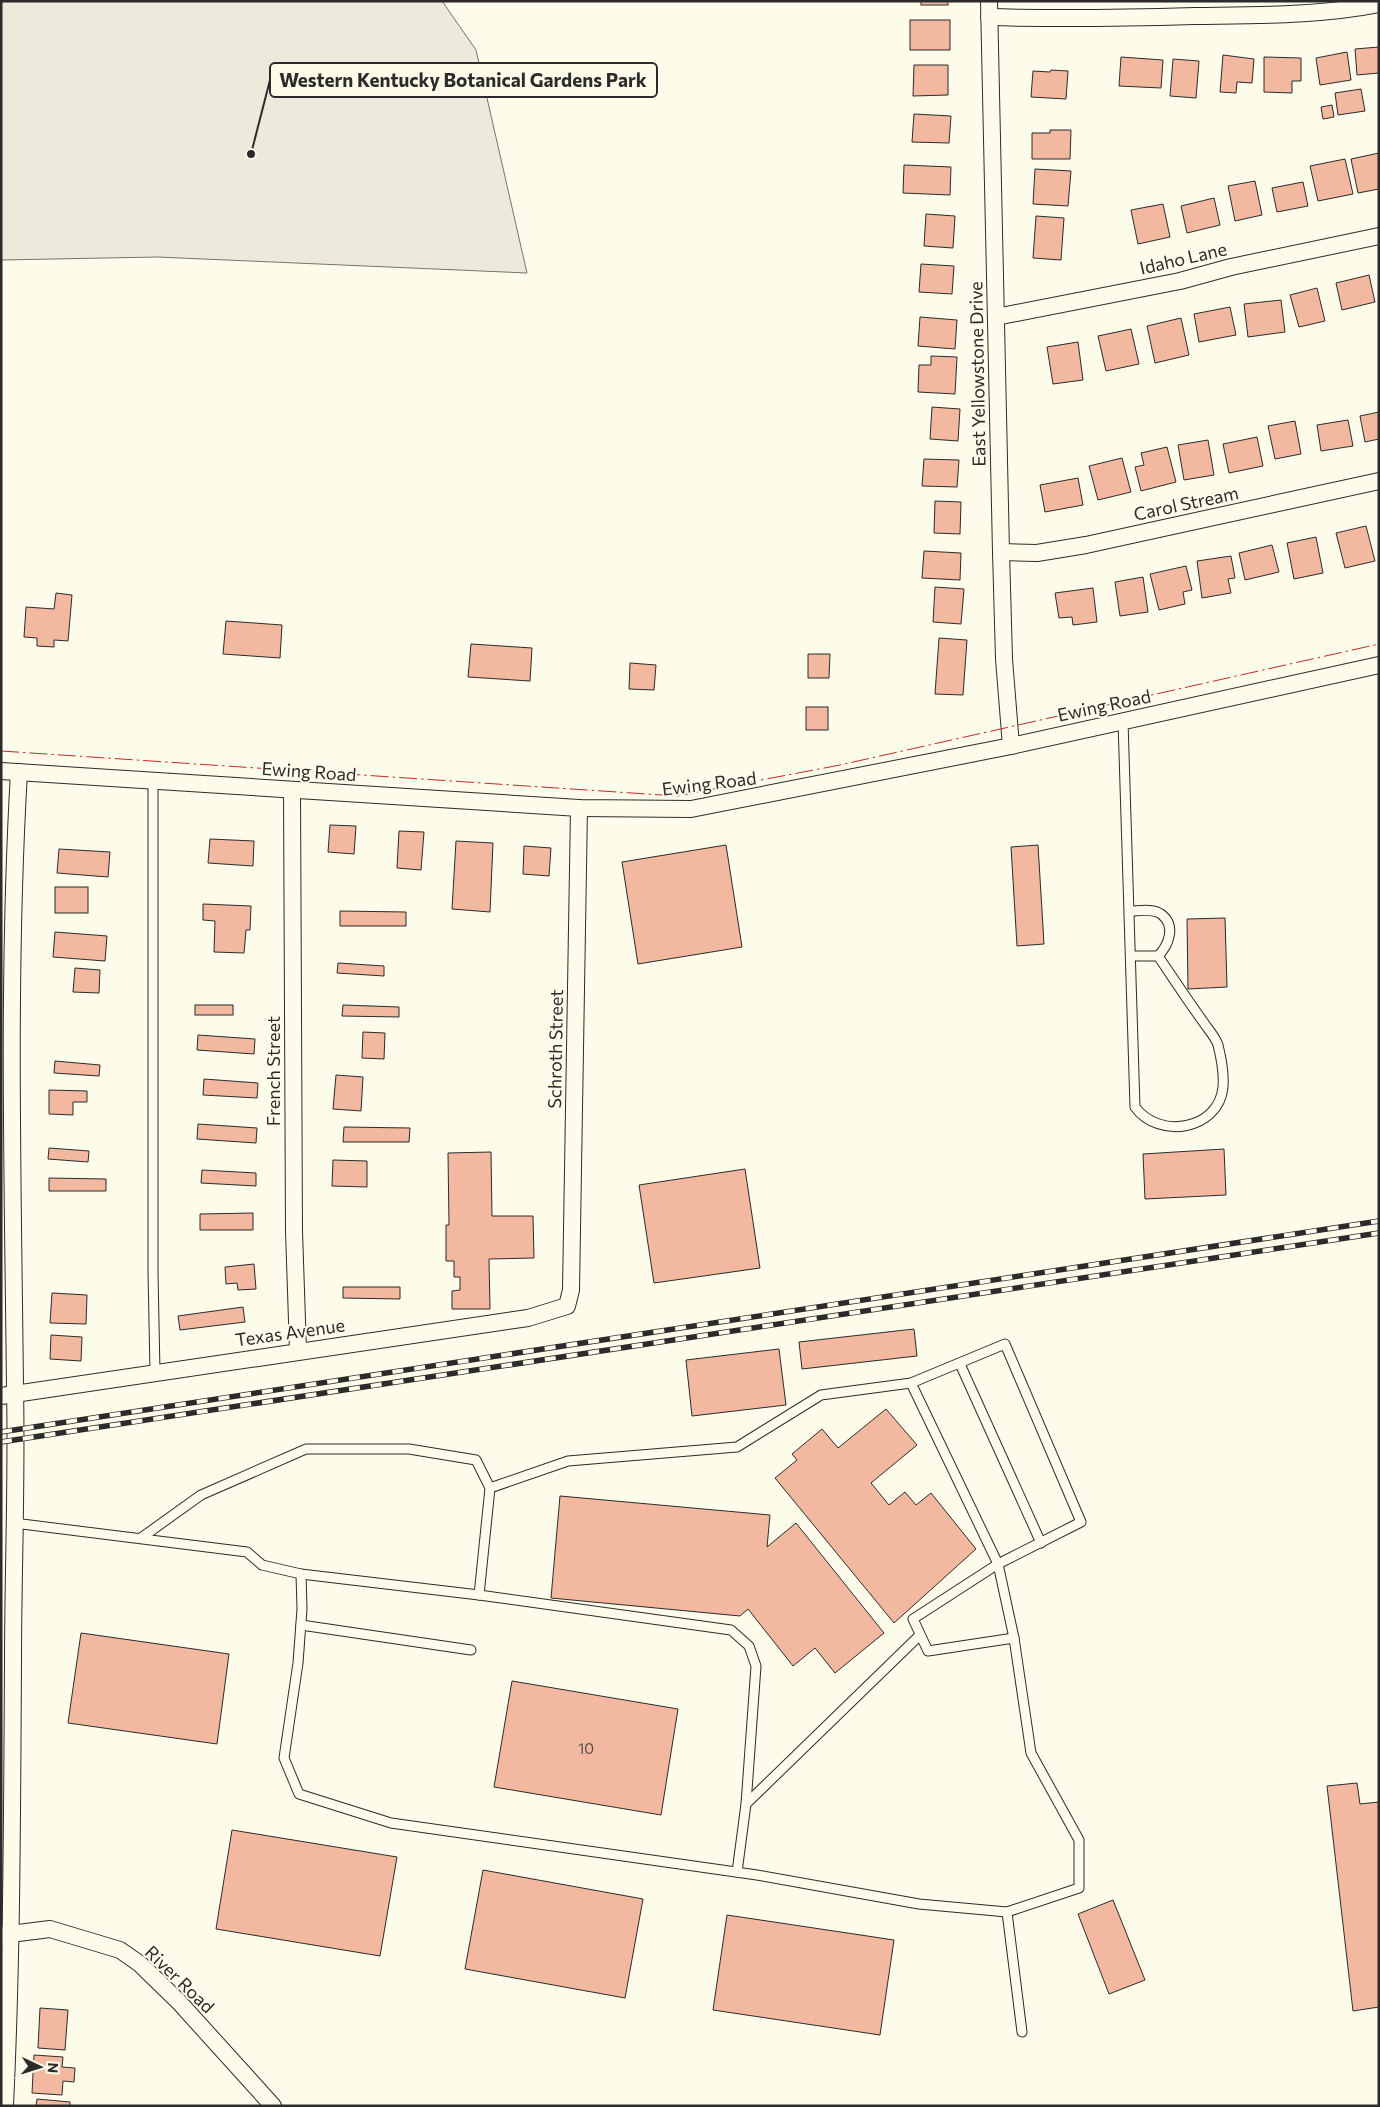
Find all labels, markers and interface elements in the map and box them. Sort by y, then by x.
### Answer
callout: Western Kentucky Botanical Gardens Park [270,63,657,97]
text: Western Kentucky Botanical Gardens Park [279,68,647,91]
street label: Idaho Lane [1137,237,1229,279]
street label: East Yellowstone Drive [964,281,990,467]
street label: Carol Stream [1132,481,1240,525]
street label: Ewing Road [1055,684,1153,726]
street label: Ewing Road [261,757,357,785]
street label: Ewing Road [661,766,757,800]
street label: Schroth Street [543,989,567,1109]
street label: French Street [262,1016,284,1126]
street label: Texas Avenue [234,1313,346,1351]
house number: 10 [578,1739,594,1757]
street label: River Road [141,1941,219,2017]
north arrow [15,2042,65,2092]
text: N [45,2062,62,2074]

